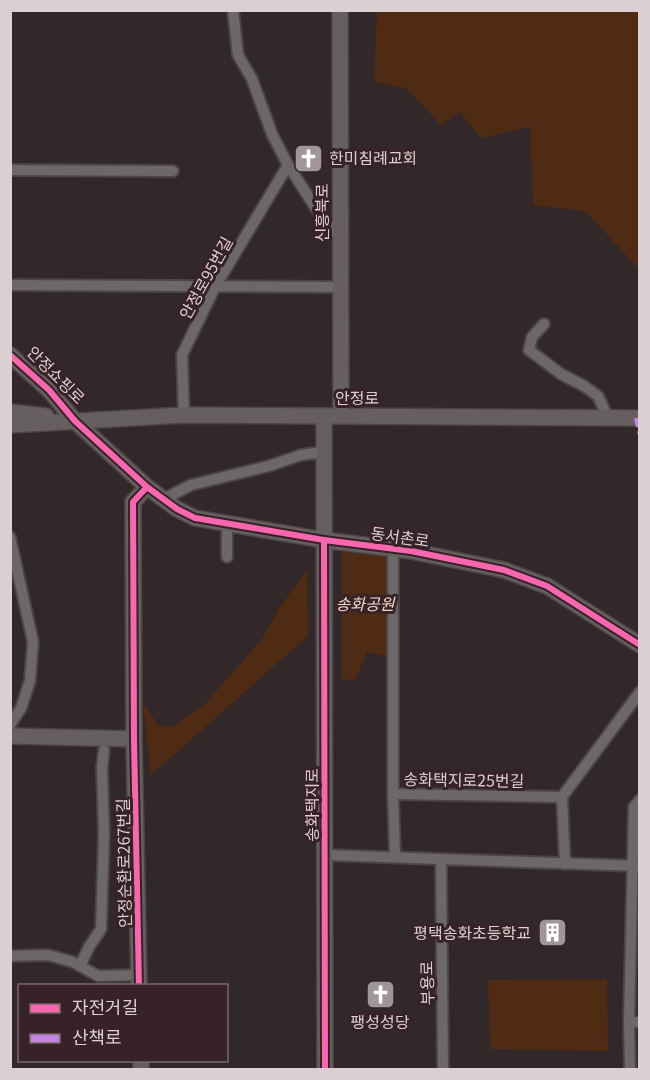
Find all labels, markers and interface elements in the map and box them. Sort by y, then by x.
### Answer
church icon: 한미침례교회 [292,142,324,174]
place label: 한미침례교회 [329,145,417,169]
street label: 신흥북로 [309,183,333,242]
street label: 안정로95번길 [172,232,238,323]
street label: 안정쇼핑로 [22,340,91,409]
street label: 안정로 [335,385,379,409]
street label: 동서촌로 [369,520,431,552]
park label: 송화공원 [336,591,396,615]
street label: 송화택지로25번길 [403,766,525,792]
street label: 송화택지로 [299,768,323,842]
street label: 안정순환로267번길 [110,798,136,928]
building icon: 평택송화초등학교 [536,917,568,949]
place label: 평택송화초등학교 [413,920,531,944]
street label: 부용로 [414,960,438,1005]
church icon: 팽성성당 [364,978,396,1010]
legend [18,984,228,1062]
text: 자전거길 [72,993,138,1019]
place label: 팽성성당 [351,1009,410,1033]
text: 산책로 [72,1023,122,1049]

